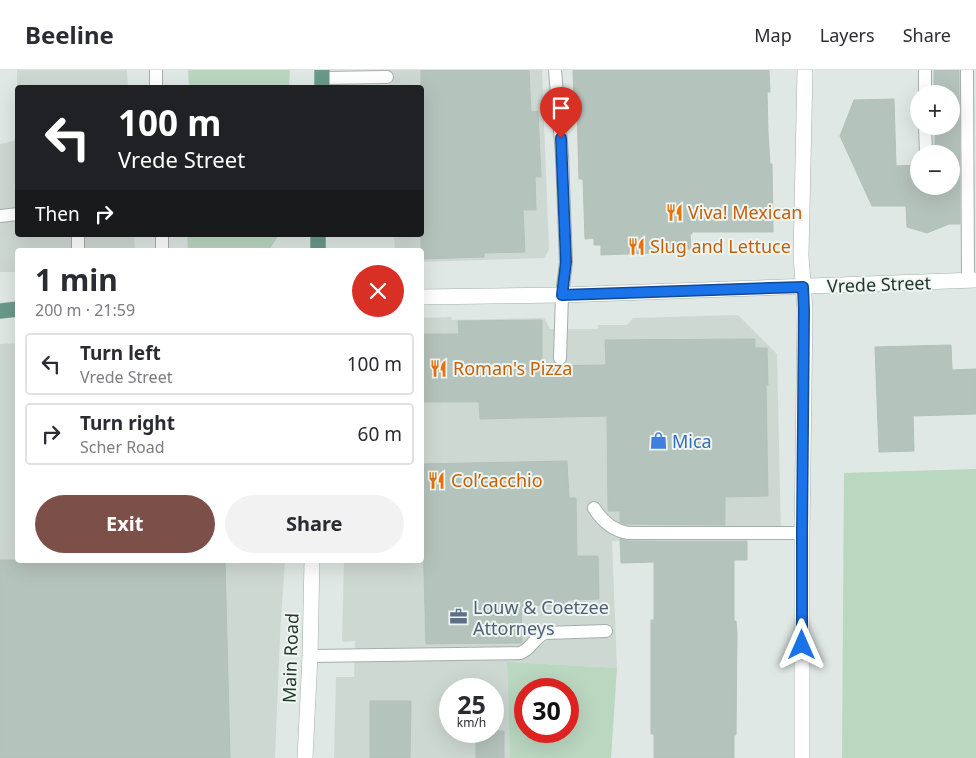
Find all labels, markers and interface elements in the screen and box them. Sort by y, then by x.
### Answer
text: Beeline [25,18,114,51]
text: Map [754,23,792,47]
text: Layers [820,23,875,47]
text: Share [903,23,951,47]
map controls [910,85,960,195]
button: + [910,85,960,135]
pin [540,87,582,138]
icon: arrive [547,94,575,122]
text: 100 m [118,99,221,146]
icon: left [35,105,100,170]
text: Vrede Street [118,144,245,174]
button: − [910,145,960,195]
icon: right [90,200,118,228]
place label: Viva! Mexican [688,200,802,224]
text: Then [35,201,80,227]
restaurant icon: Viva! Mexican [664,202,684,222]
place label: Slug and Lettuce [650,234,791,258]
restaurant icon: Slug and Lettuce [626,236,646,256]
text: 1 min [35,259,118,300]
button: close [352,265,404,317]
street label: Vrede Street [827,270,932,298]
text: 200 m · 21:59 [35,299,135,321]
text: Turn left [80,340,161,366]
icon: left [37,350,65,378]
text: 100 m [347,351,402,377]
place label: Roman's Pizza [453,356,572,380]
restaurant icon: Roman's Pizza [429,358,449,378]
text: Vrede Street [80,366,172,388]
text: Turn right [80,410,175,436]
icon: right [37,420,65,448]
text: 60 m [358,421,402,447]
place label: Mica [672,429,712,453]
shop icon: Mica [648,431,668,451]
text: Scher Road [80,436,165,458]
place label: Col’cacchio [451,468,543,492]
restaurant icon: Col’cacchio [427,470,447,490]
button: Exit [35,495,215,553]
button: Share [225,495,404,553]
place label: Louw & Coetzee Attorneys [473,595,609,640]
office icon: Louw & Coetzee Attorneys [449,607,469,627]
street label: Main Road [276,613,304,703]
position arrow [775,618,827,670]
speed limit sign: 30 [514,678,579,743]
text: 25 [457,687,486,721]
text: km/h [457,714,486,731]

